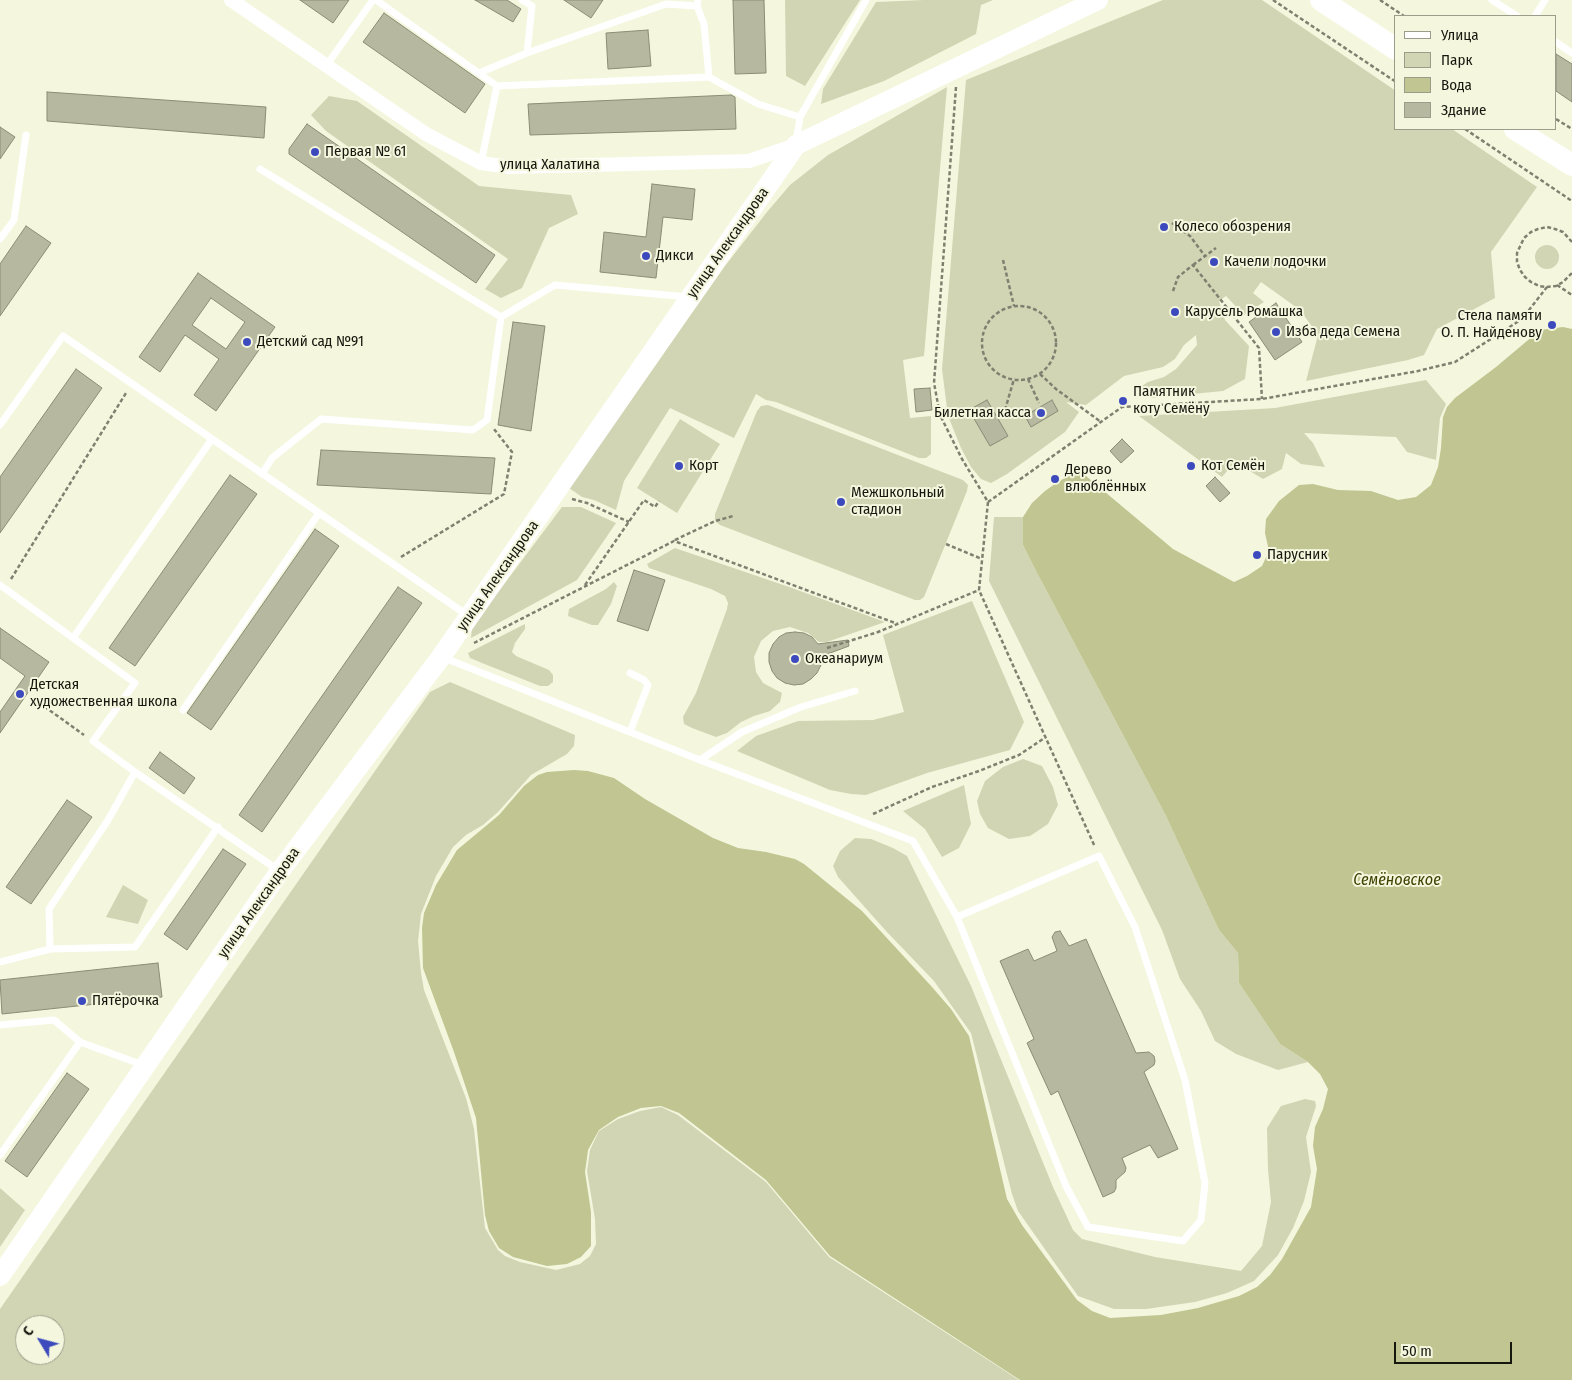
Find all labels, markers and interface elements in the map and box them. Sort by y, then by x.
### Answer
legend [1394,15,1557,130]
text: Улица [1441,26,1479,44]
text: Парк [1441,51,1472,69]
text: Вода [1441,76,1472,94]
text: Здание [1441,101,1487,119]
place label: Первая № 61 [325,143,406,161]
marker: Первая № 61 [309,146,321,158]
street label: улица Халатина [500,156,600,174]
street label: улица Александрова [683,184,773,302]
place label: Колесо обозрения [1174,218,1291,236]
marker: Колесо обозрения [1158,221,1170,233]
place label: Дикси [656,247,694,265]
marker: Дикси [640,250,652,262]
place label: Качели лодочки [1224,253,1327,271]
marker: Качели лодочки [1208,256,1220,268]
place label: Карусель Ромашка [1185,303,1303,321]
marker: Карусель Ромашка [1169,306,1181,318]
place label: Стела памяти О. П. Найденову [1441,307,1542,342]
marker: Стела памяти О. П. Найденову [1546,319,1558,331]
place label: Изба деда Семена [1286,323,1400,341]
marker: Изба деда Семена [1270,326,1282,338]
place label: Детский сад №91 [257,333,364,351]
marker: Детский сад №91 [241,336,253,348]
place label: Памятник коту Семёну [1133,383,1210,418]
marker: Памятник коту Семёну [1117,395,1129,407]
place label: Билетная касса [934,404,1031,422]
marker: Билетная касса [1035,407,1047,419]
place label: Корт [689,457,718,475]
place label: Кот Семён [1201,457,1265,475]
marker: Корт [673,460,685,472]
marker: Кот Семён [1185,460,1197,472]
place label: Дерево влюблённых [1065,461,1146,496]
marker: Дерево влюблённых [1049,473,1061,485]
place label: Межшкольный стадион [851,484,945,519]
marker: Межшкольный стадион [835,496,847,508]
street label: улица Александрова [453,517,543,635]
place label: Парусник [1267,546,1327,564]
marker: Парусник [1251,549,1263,561]
place label: Океанариум [805,650,883,668]
marker: Океанариум [789,653,801,665]
place label: Детская художественная школа [30,676,177,711]
marker: Детская художественная школа [14,688,26,700]
street label: улица Александрова [214,844,304,962]
water label: Семёновское [1353,871,1441,891]
place label: Пятёрочка [92,992,159,1010]
marker: Пятёрочка [76,995,88,1007]
north arrow [15,1315,65,1365]
text: С [19,1323,37,1339]
scale bar [1397,1332,1514,1364]
text: 50 m [1402,1342,1432,1360]

